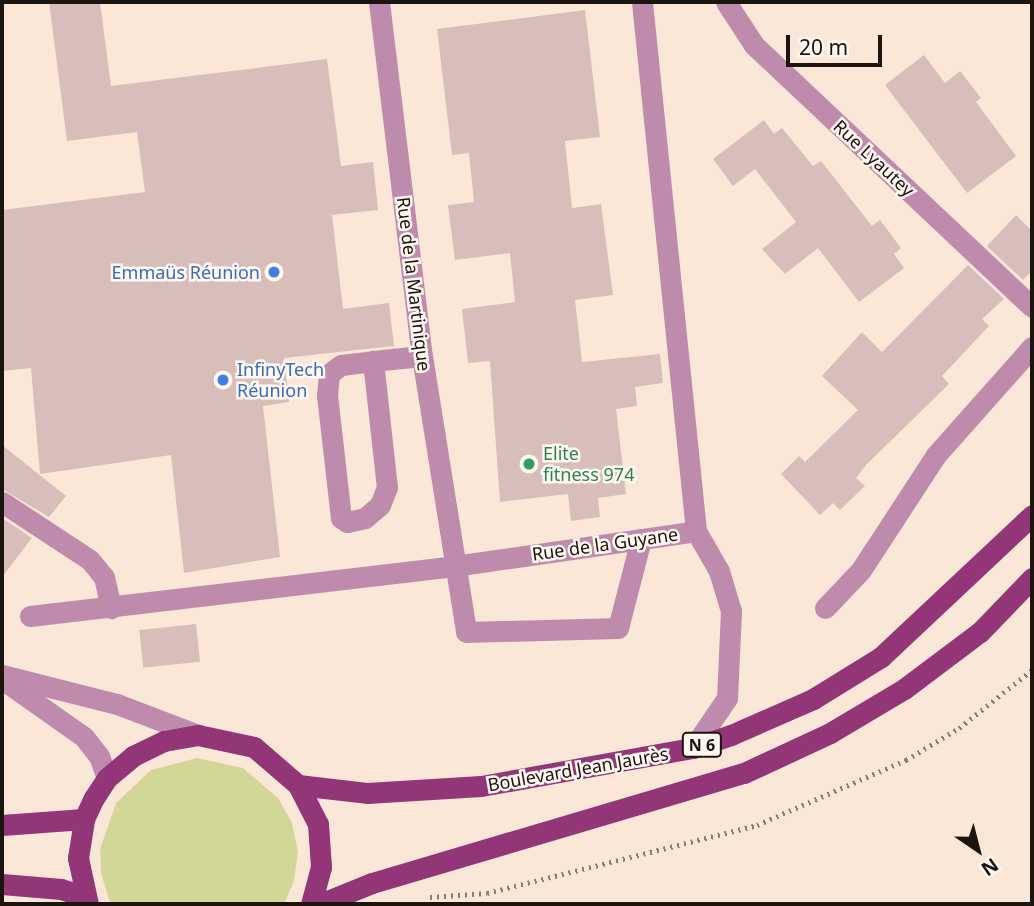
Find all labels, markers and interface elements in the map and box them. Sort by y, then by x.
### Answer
scale bar [789,21,885,65]
text: 20 m [799,33,848,61]
street label: Rue Lyautey [829,115,919,201]
street label: Rue de la Martinique [393,196,435,372]
place label: Emmaüs Réunion [112,261,260,283]
marker: Emmaüs Réunion [266,264,282,280]
place label: InfinyTech Réunion [237,359,324,402]
marker: InfinyTech Réunion [215,372,231,388]
place label: Elite fitness 974 [543,443,634,486]
marker: Elite fitness 974 [521,456,537,472]
street label: Rue de la Guyane [531,523,679,565]
road number: N 6 [681,732,723,758]
street label: Boulevard Jean Jaurès [486,742,670,796]
north arrow [943,815,1013,885]
text: N [976,852,1004,882]

